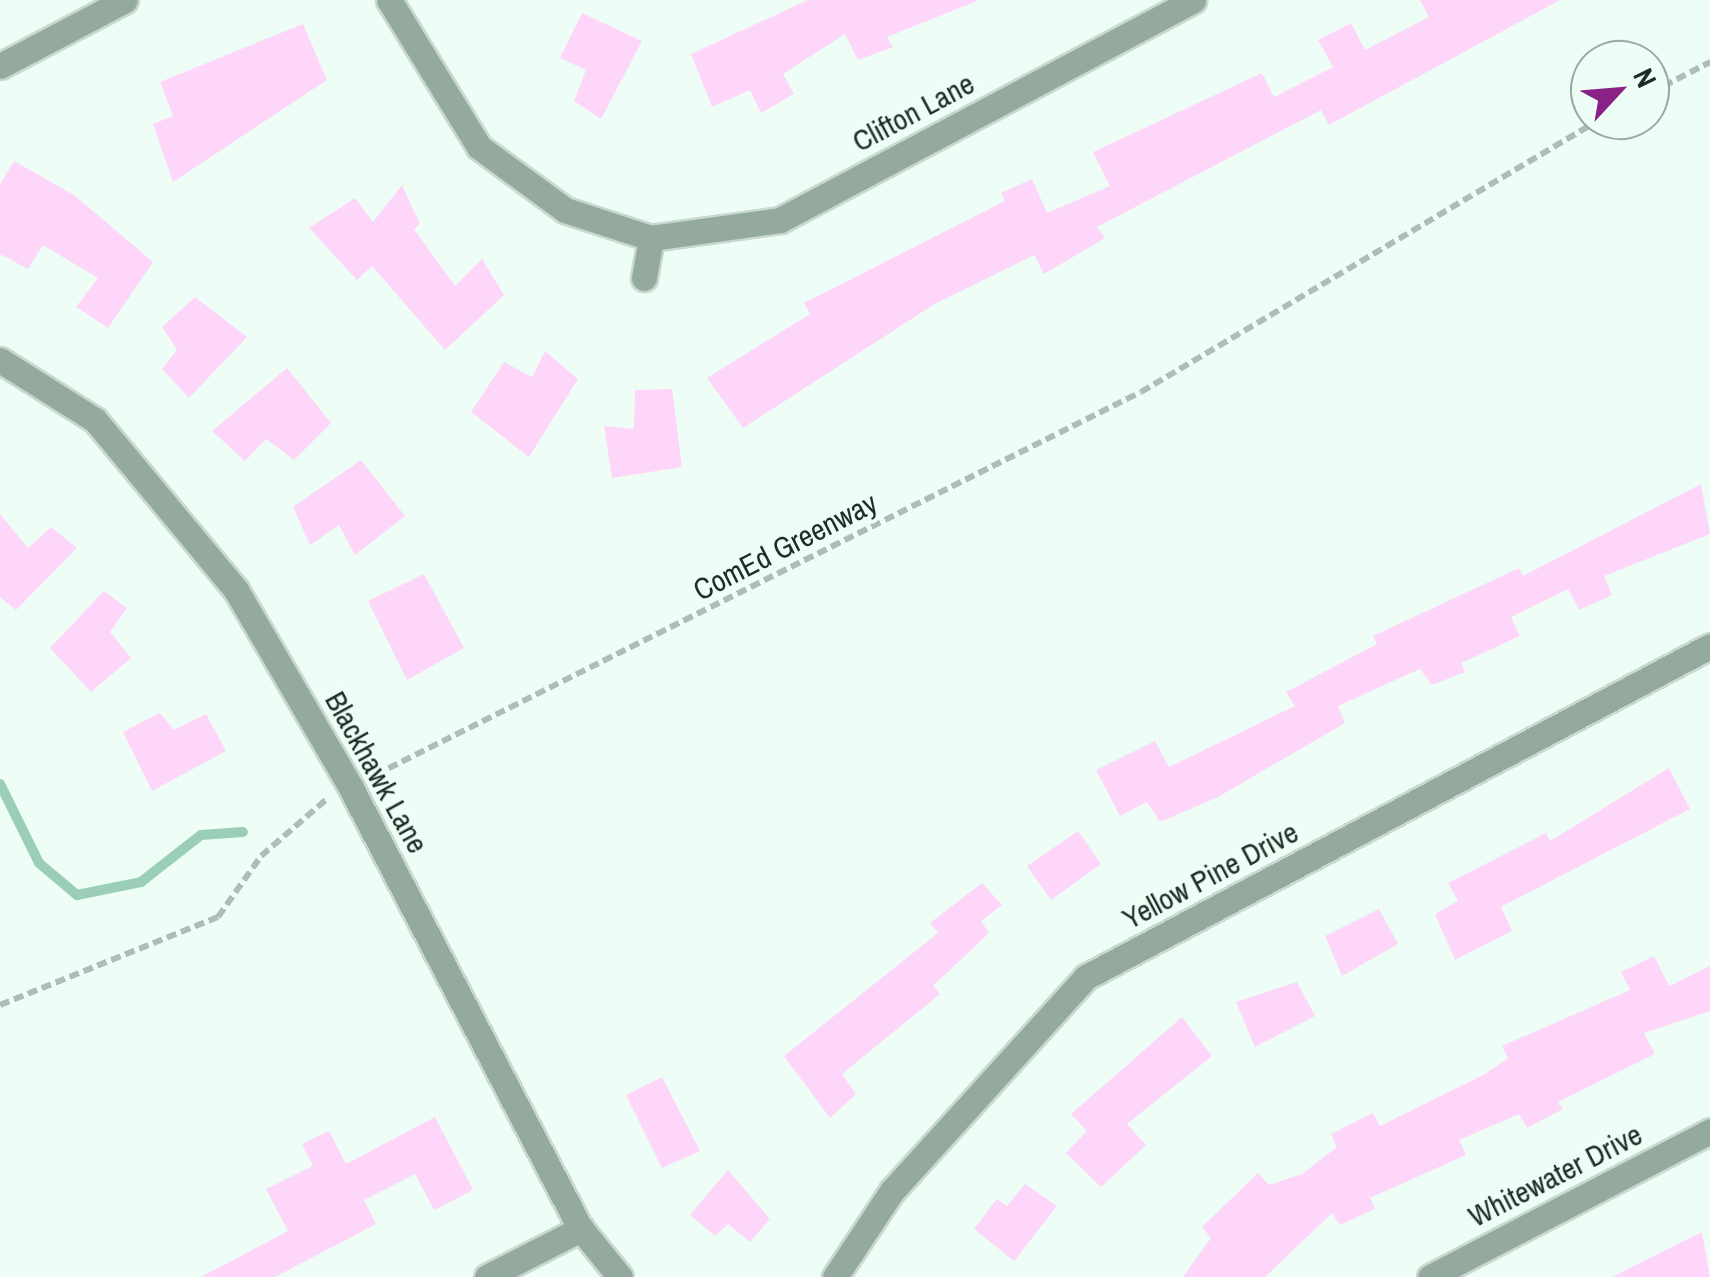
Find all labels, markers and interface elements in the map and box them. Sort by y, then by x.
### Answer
north arrow [1570,40,1670,140]
text: N [1624,62,1666,93]
street label: Clifton Lane [846,65,980,159]
street label: ComEd Greenway [687,484,883,608]
street label: Blackhawk Lane [318,685,436,859]
street label: Yellow Pine Drive [1116,814,1304,936]
street label: Whitewater Drive [1462,1116,1648,1234]

